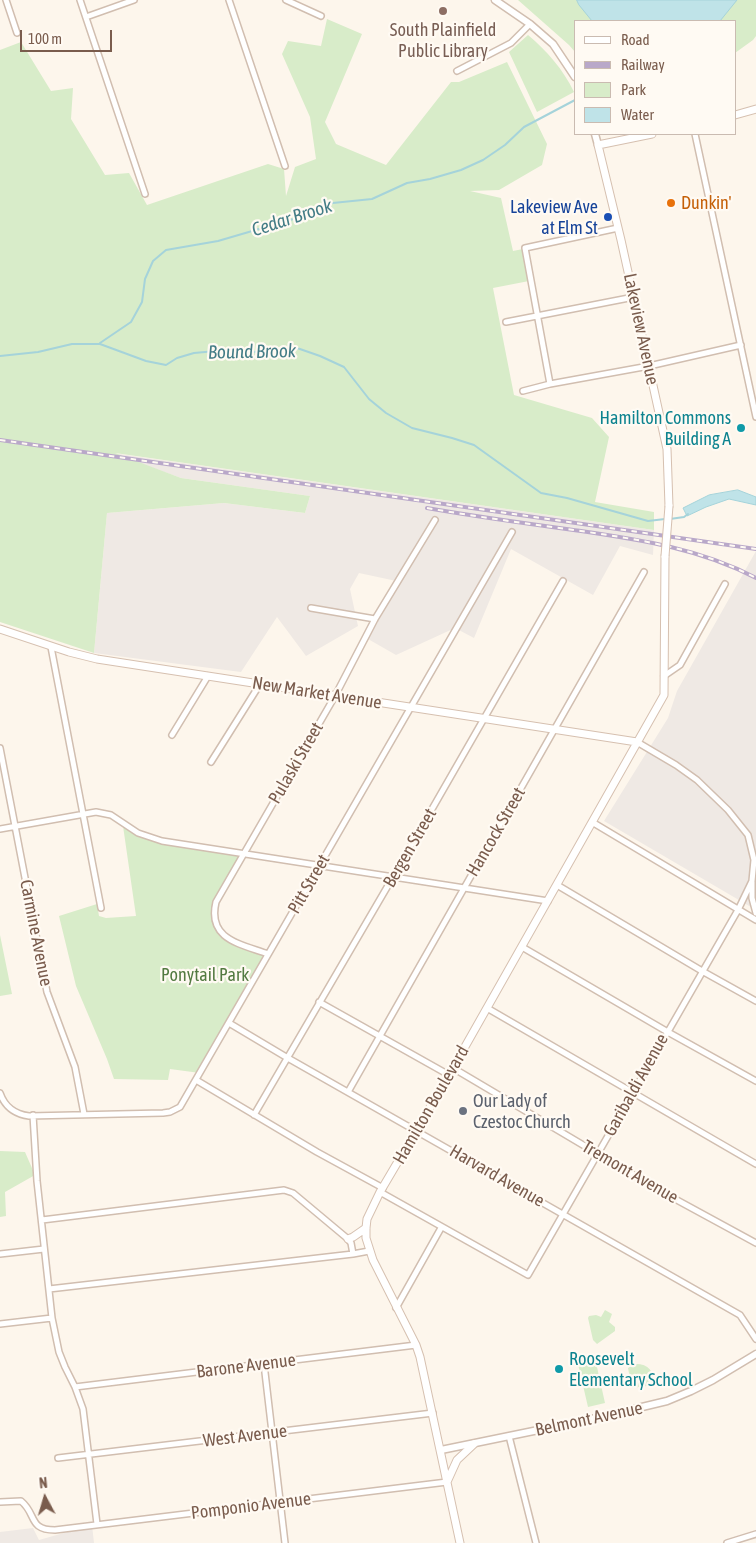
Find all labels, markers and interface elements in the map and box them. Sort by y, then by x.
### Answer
marker: South Plainfield Public Library [437,5,449,17]
place label: South Plainfield Public Library [390,19,496,62]
scale bar [22,20,115,52]
legend [574,20,736,135]
text: 100 m [28,30,62,47]
text: Road [621,31,650,48]
text: Railway [621,56,665,73]
text: Park [621,81,646,98]
text: Water [621,106,654,123]
place label: Dunkin' [681,192,731,214]
water label: Cedar Brook [249,194,335,242]
place label: Lakeview Ave at Elm St [510,196,598,238]
marker: Dunkin' [665,197,677,209]
marker: Lakeview Ave at Elm St [602,211,614,223]
street label: Lakeview Avenue [619,271,663,387]
water label: Bound Brook [208,340,296,364]
place label: Hamilton Commons Building A [600,407,731,449]
marker: Hamilton Commons Building A [735,422,747,434]
street label: New Market Avenue [251,672,383,714]
street label: Pulaski Street [264,718,328,808]
street label: Hancock Street [462,784,530,880]
street label: Bergen Street [379,805,441,891]
street label: Pitt Street [283,850,335,918]
street label: Carmine Avenue [15,878,57,988]
park label: Ponytail Park [161,964,249,986]
street label: Garibaldi Avenue [599,1030,673,1140]
street label: Hamilton Boulevard [388,1042,474,1168]
place label: Our Lady of Czestoc Church [473,1090,571,1132]
marker: Our Lady of Czestoc Church [457,1105,469,1117]
street label: Tremont Avenue [578,1136,682,1208]
street label: Harvard Avenue [446,1140,548,1212]
place label: Roosevelt Elementary School [569,1348,693,1390]
street label: Barone Avenue [195,1349,297,1383]
marker: Roosevelt Elementary School [553,1363,565,1375]
street label: Belmont Avenue [533,1397,645,1441]
street label: West Avenue [202,1420,288,1452]
north arrow [20,1473,70,1523]
text: N [38,1475,48,1491]
street label: Pomponio Avenue [190,1488,312,1524]

